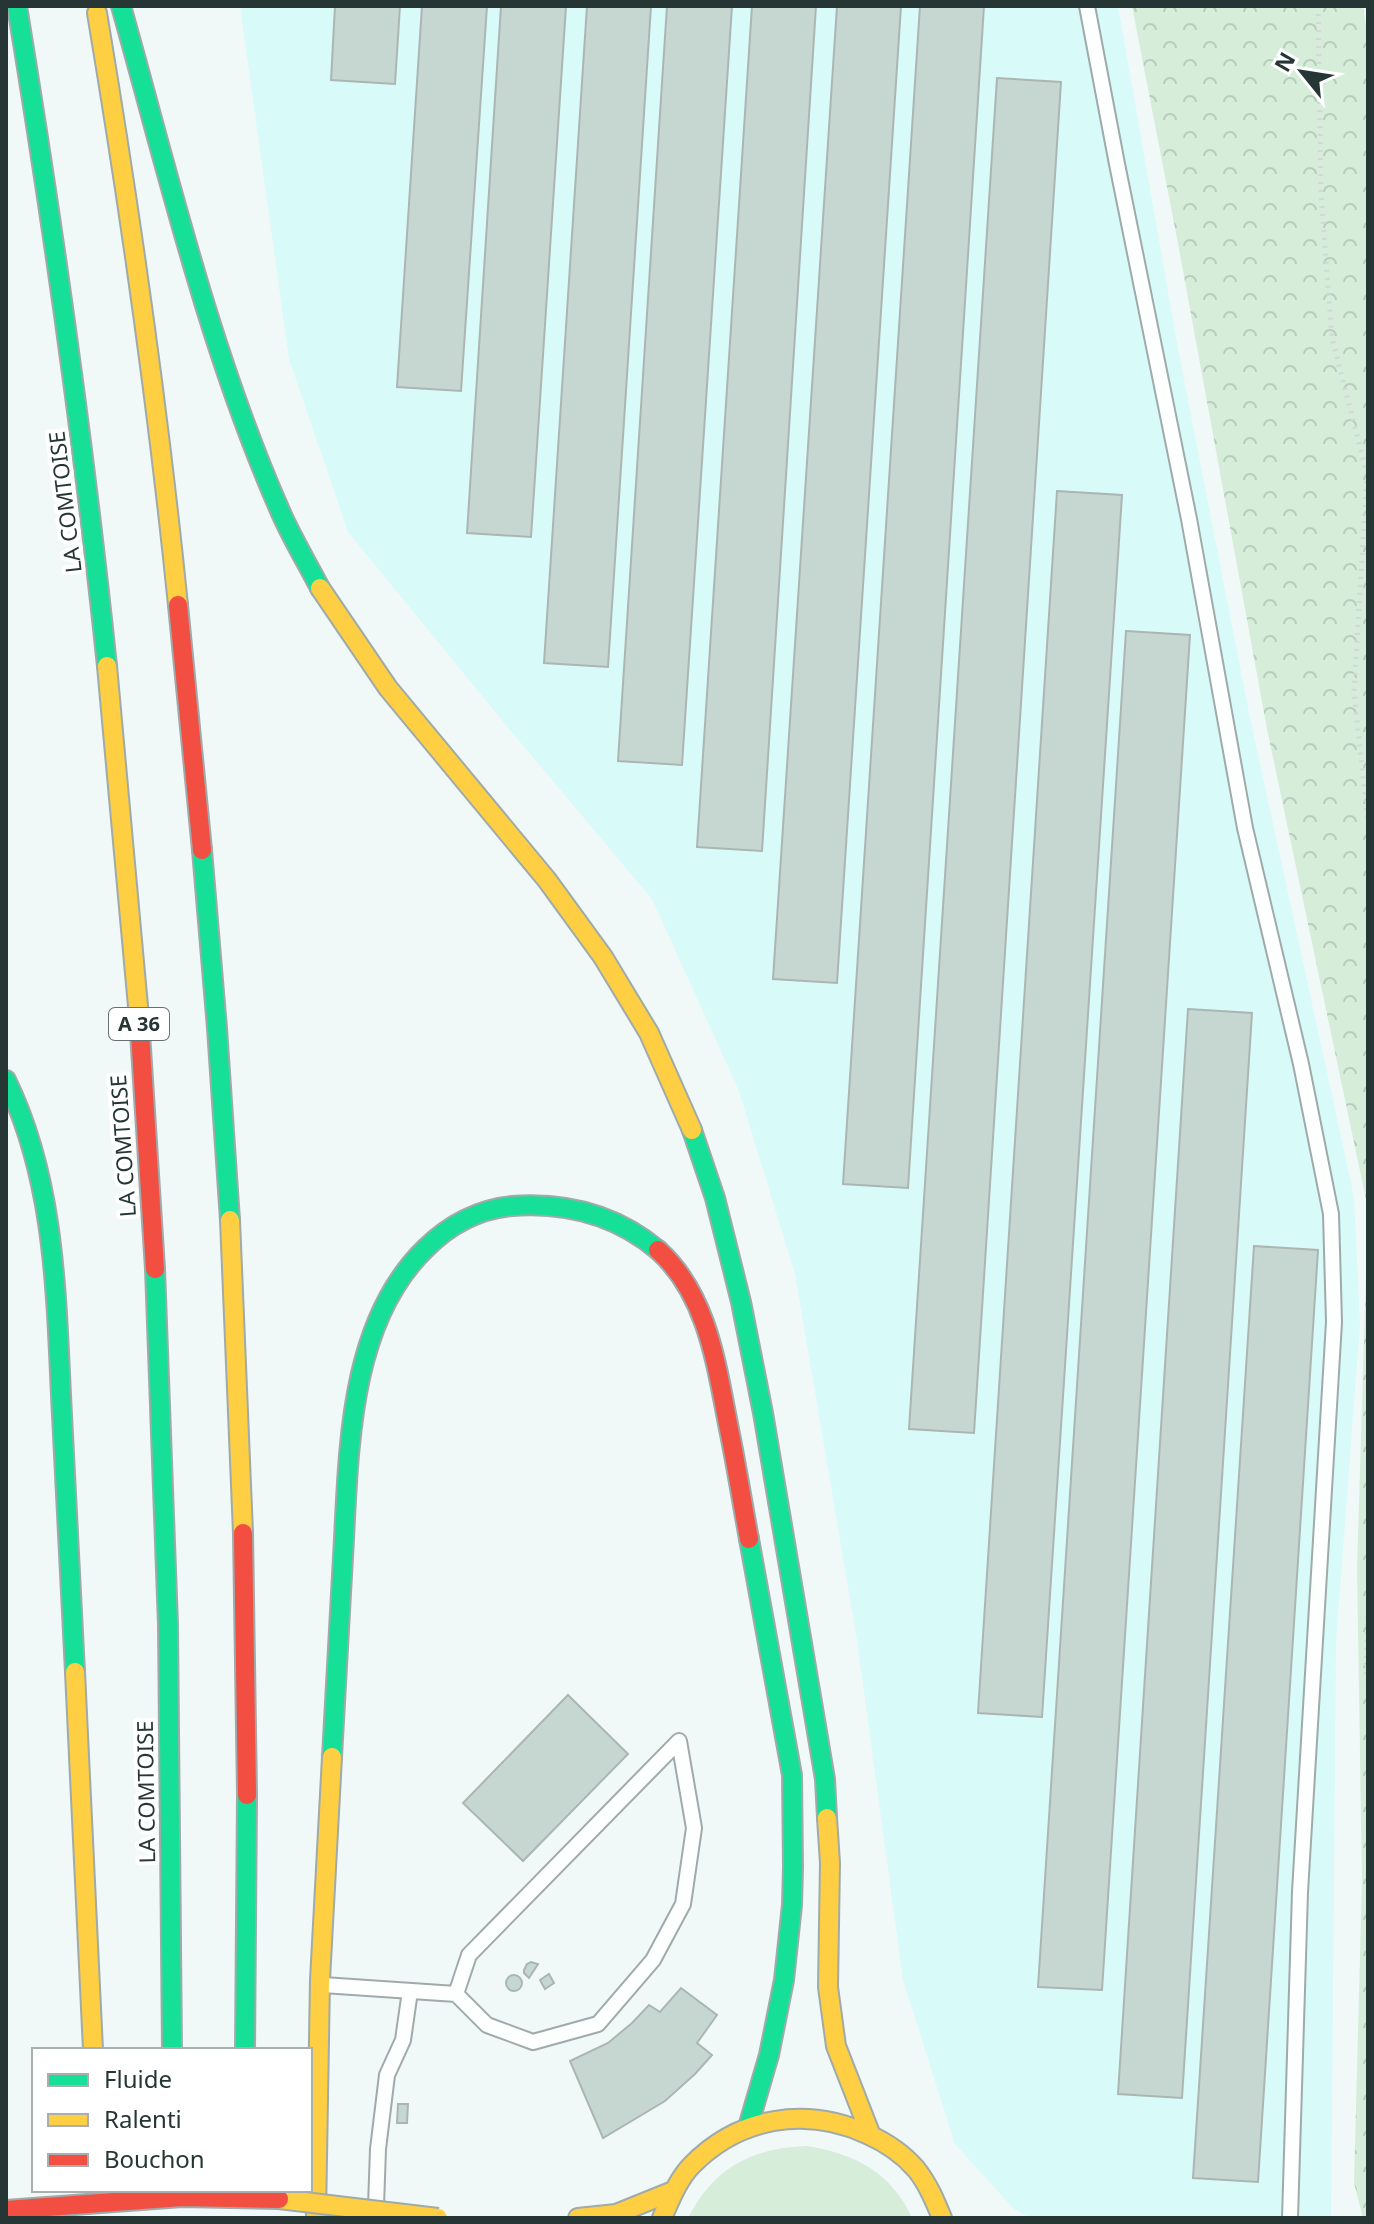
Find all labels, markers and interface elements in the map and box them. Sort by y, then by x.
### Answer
north arrow [1262,32,1342,112]
text: N [1266,46,1301,77]
street label: LA COMTOISE [40,429,88,575]
road number: A 36 [109,1008,169,1040]
street label: LA COMTOISE [102,1074,142,1218]
street label: LA COMTOISE [129,1720,161,1864]
legend [32,2048,312,2192]
text: Fluide [104,2062,172,2095]
text: Ralenti [104,2102,182,2135]
text: Bouchon [104,2142,205,2175]

